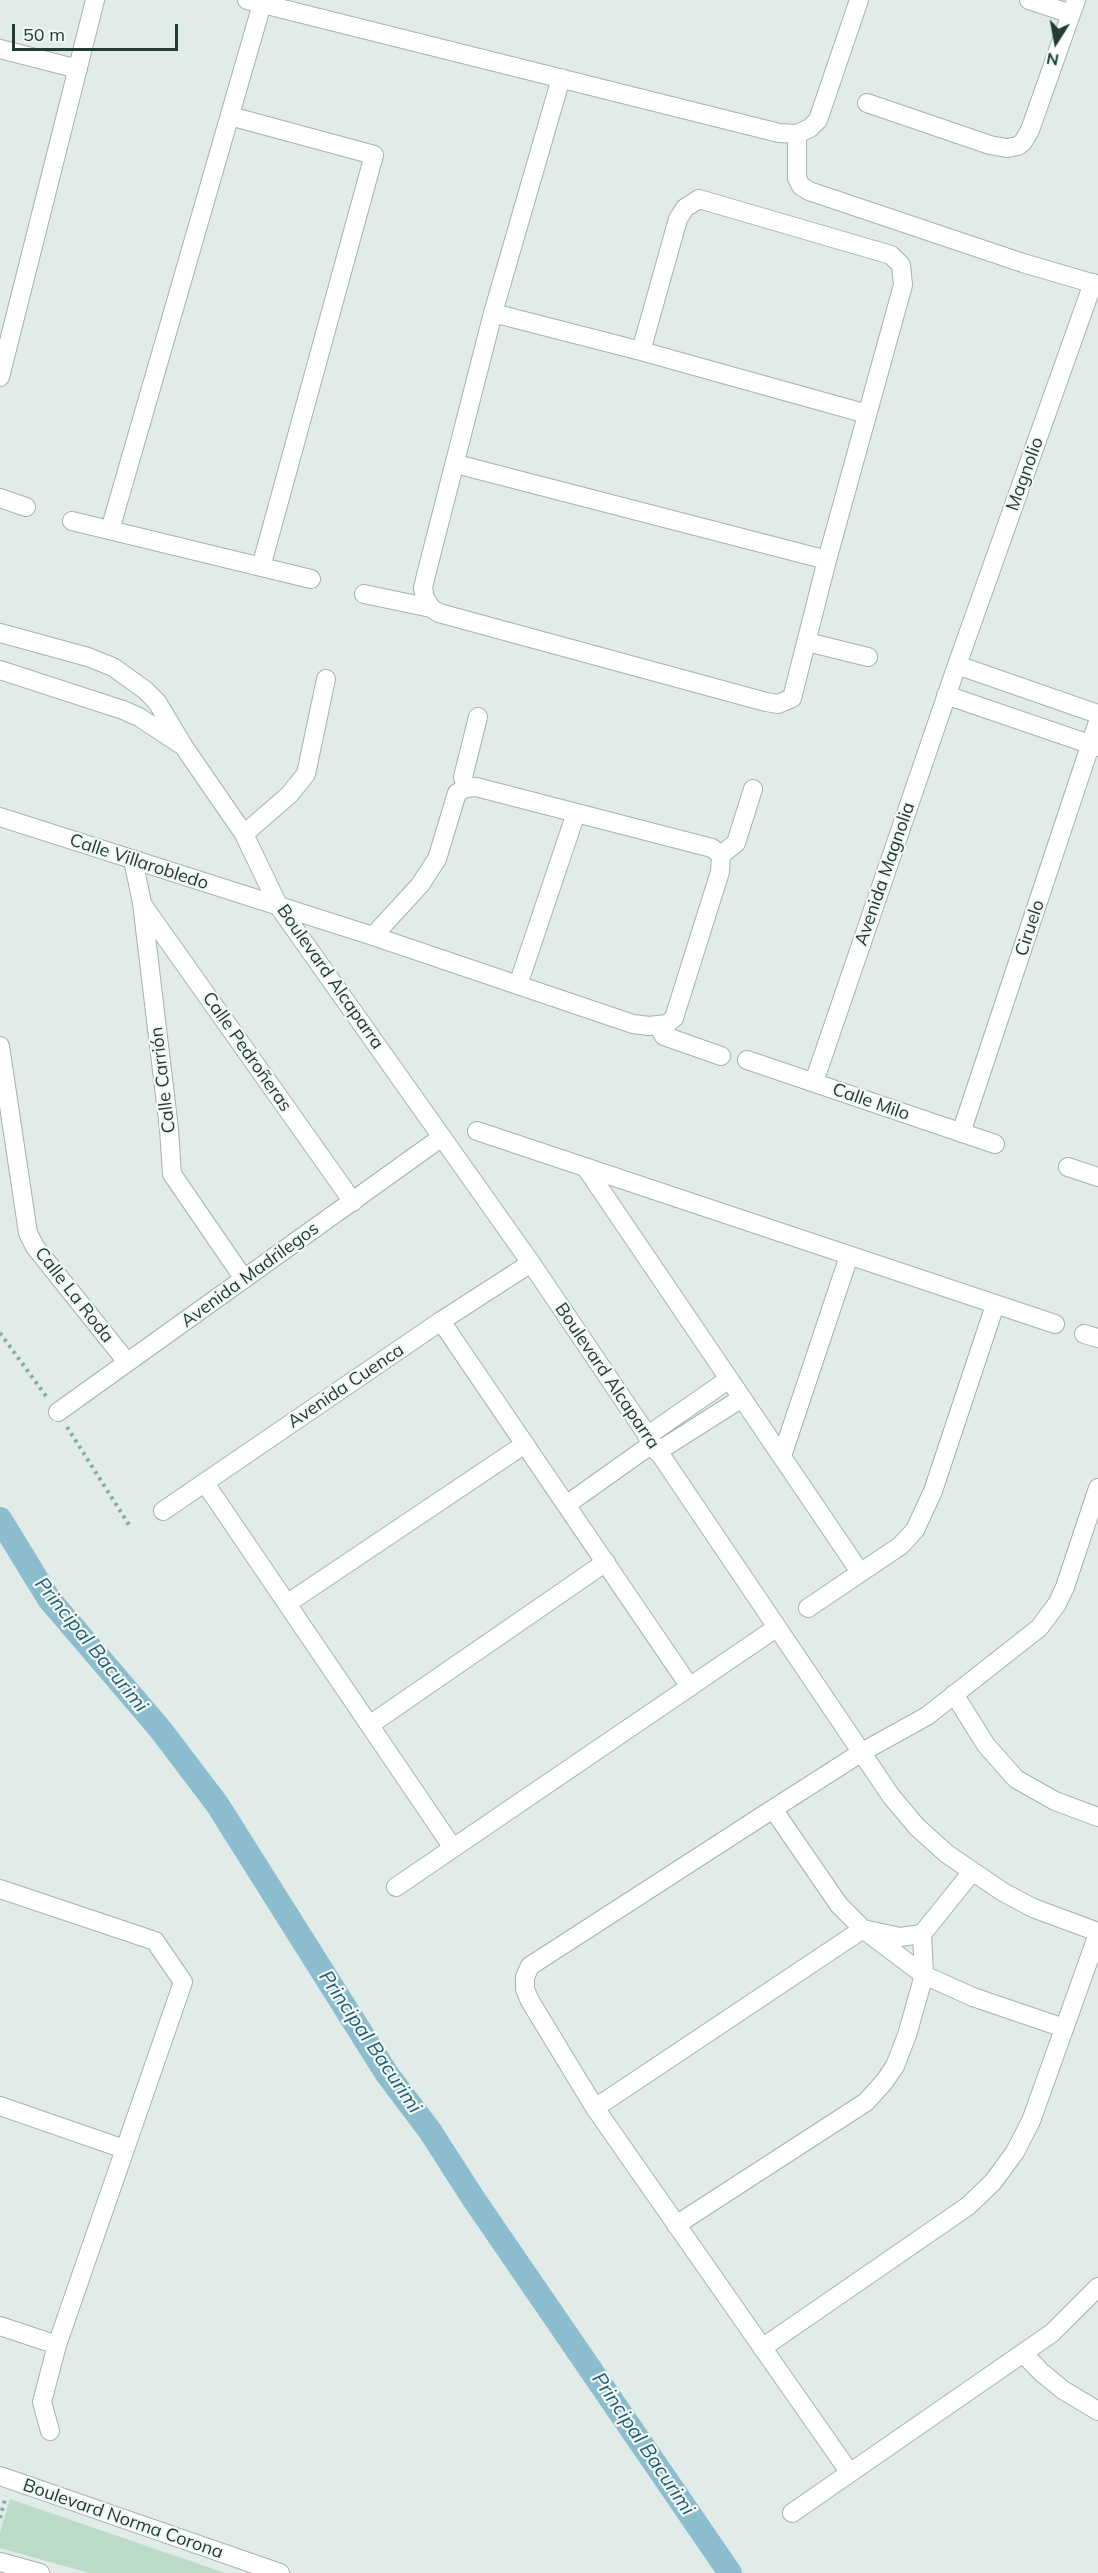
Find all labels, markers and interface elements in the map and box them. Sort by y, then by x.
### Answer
scale bar [15,12,182,50]
north arrow [1026,12,1086,72]
text: 50 m [23,23,65,46]
text: N [1045,49,1060,71]
street label: Magnolio [1002,434,1048,514]
street label: Avenida Magnolia [850,799,920,949]
street label: Calle Villarobledo [67,829,211,895]
street label: Ciruelo [1011,897,1049,959]
street label: Boulevard Alcaparra [272,901,388,1053]
street label: Calle Pedroñeras [198,988,296,1116]
street label: Calle Carrión [146,1026,180,1134]
street label: Calle Milo [830,1079,912,1125]
street label: Avenida Madrilegos [177,1218,323,1332]
street label: Calle La Roda [30,1243,118,1347]
street label: Boulevard Alcaparra [550,1299,664,1453]
street label: Avenida Cuenca [284,1339,408,1433]
water label: Principal Bacurimi [29,1573,153,1717]
water label: Principal Bacurimi [313,1966,427,2118]
water label: Principal Bacurimi [586,2368,700,2520]
street label: Boulevard Norma Corona [20,2475,226,2563]

